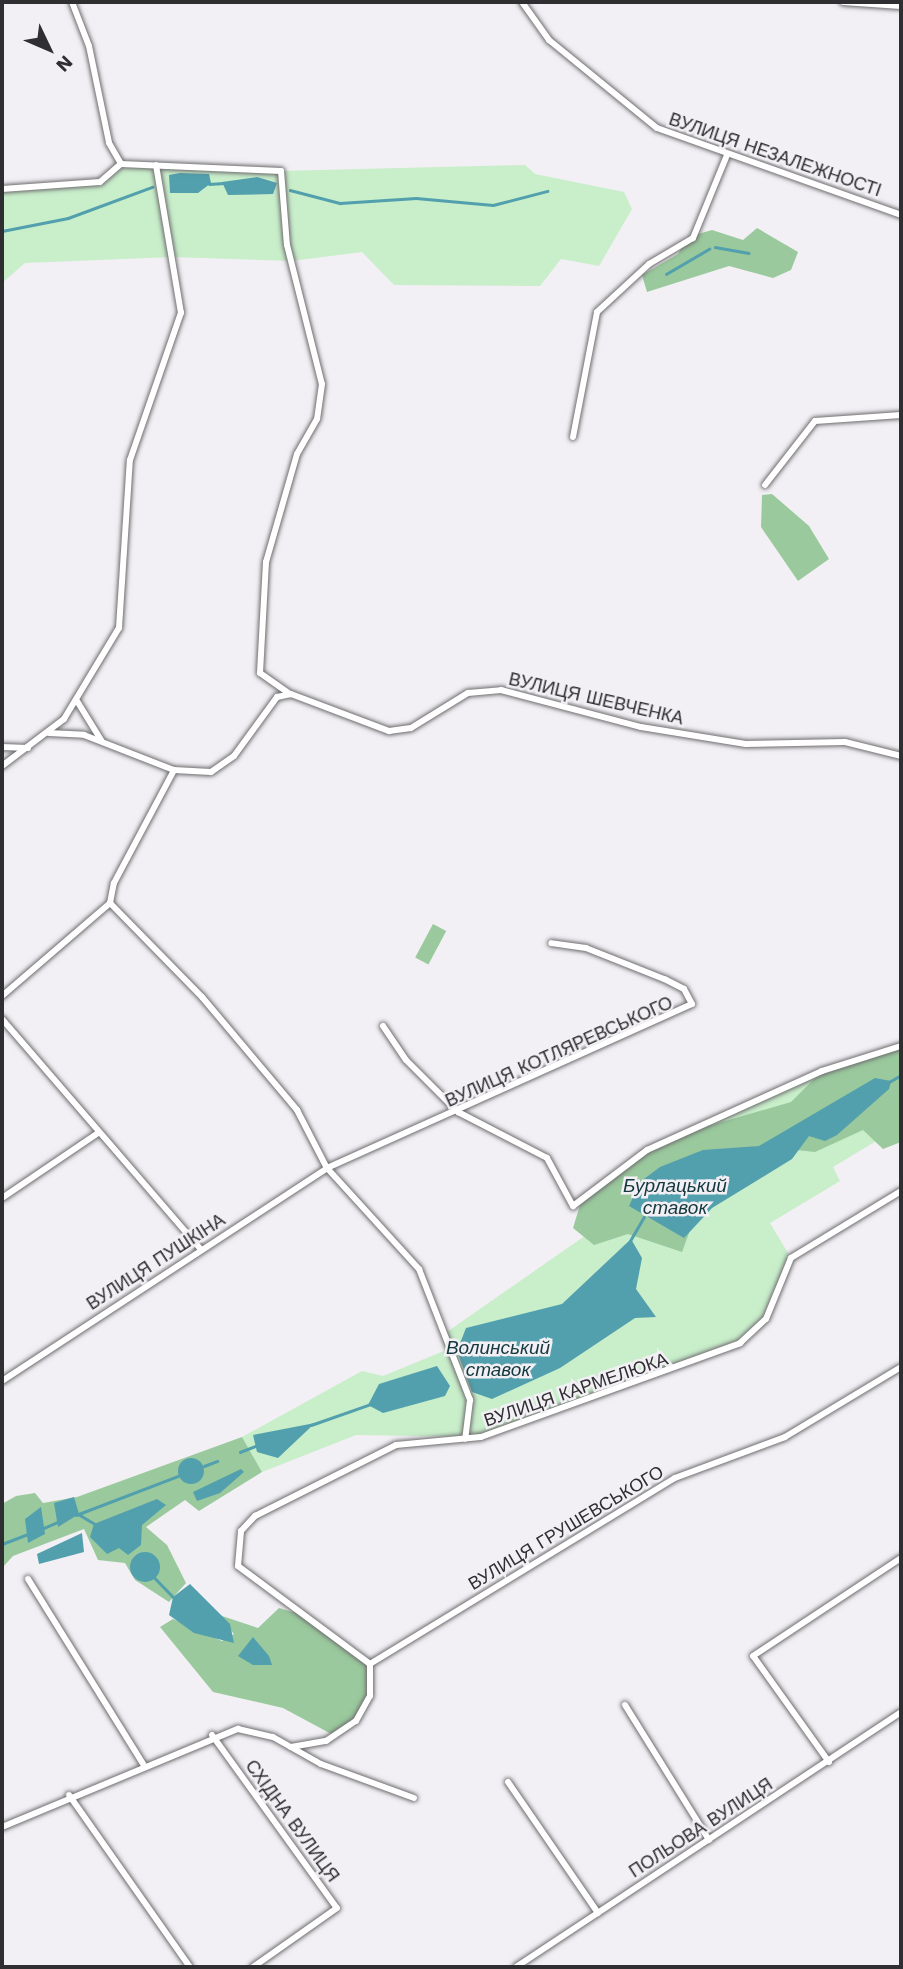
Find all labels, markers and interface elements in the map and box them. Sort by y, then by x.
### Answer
north arrow [14,14,84,84]
text: N [51,51,78,77]
street label: ВУЛИЦЯ НЕЗАЛЕЖНОСТІ [666,108,884,202]
street label: ВУЛИЦЯ ШЕВЧЕНКА [507,668,685,730]
street label: ВУЛИЦЯ КОТЛЯРЕВСЬКОГО [442,992,676,1112]
water label: Бурлацький ставок [623,1175,727,1219]
street label: ВУЛИЦЯ ПУШКІНА [83,1209,229,1315]
water label: Волинський ставок [446,1337,550,1381]
street label: ВУЛИЦЯ КАРМЕЛЮКА [481,1348,671,1432]
street label: ВУЛИЦЯ ГРУШЕВСЬКОГО [464,1461,668,1595]
street label: СХІДНА ВУЛИЦЯ [240,1756,344,1886]
street label: ПОЛЬОВА ВУЛИЦЯ [625,1774,777,1882]

